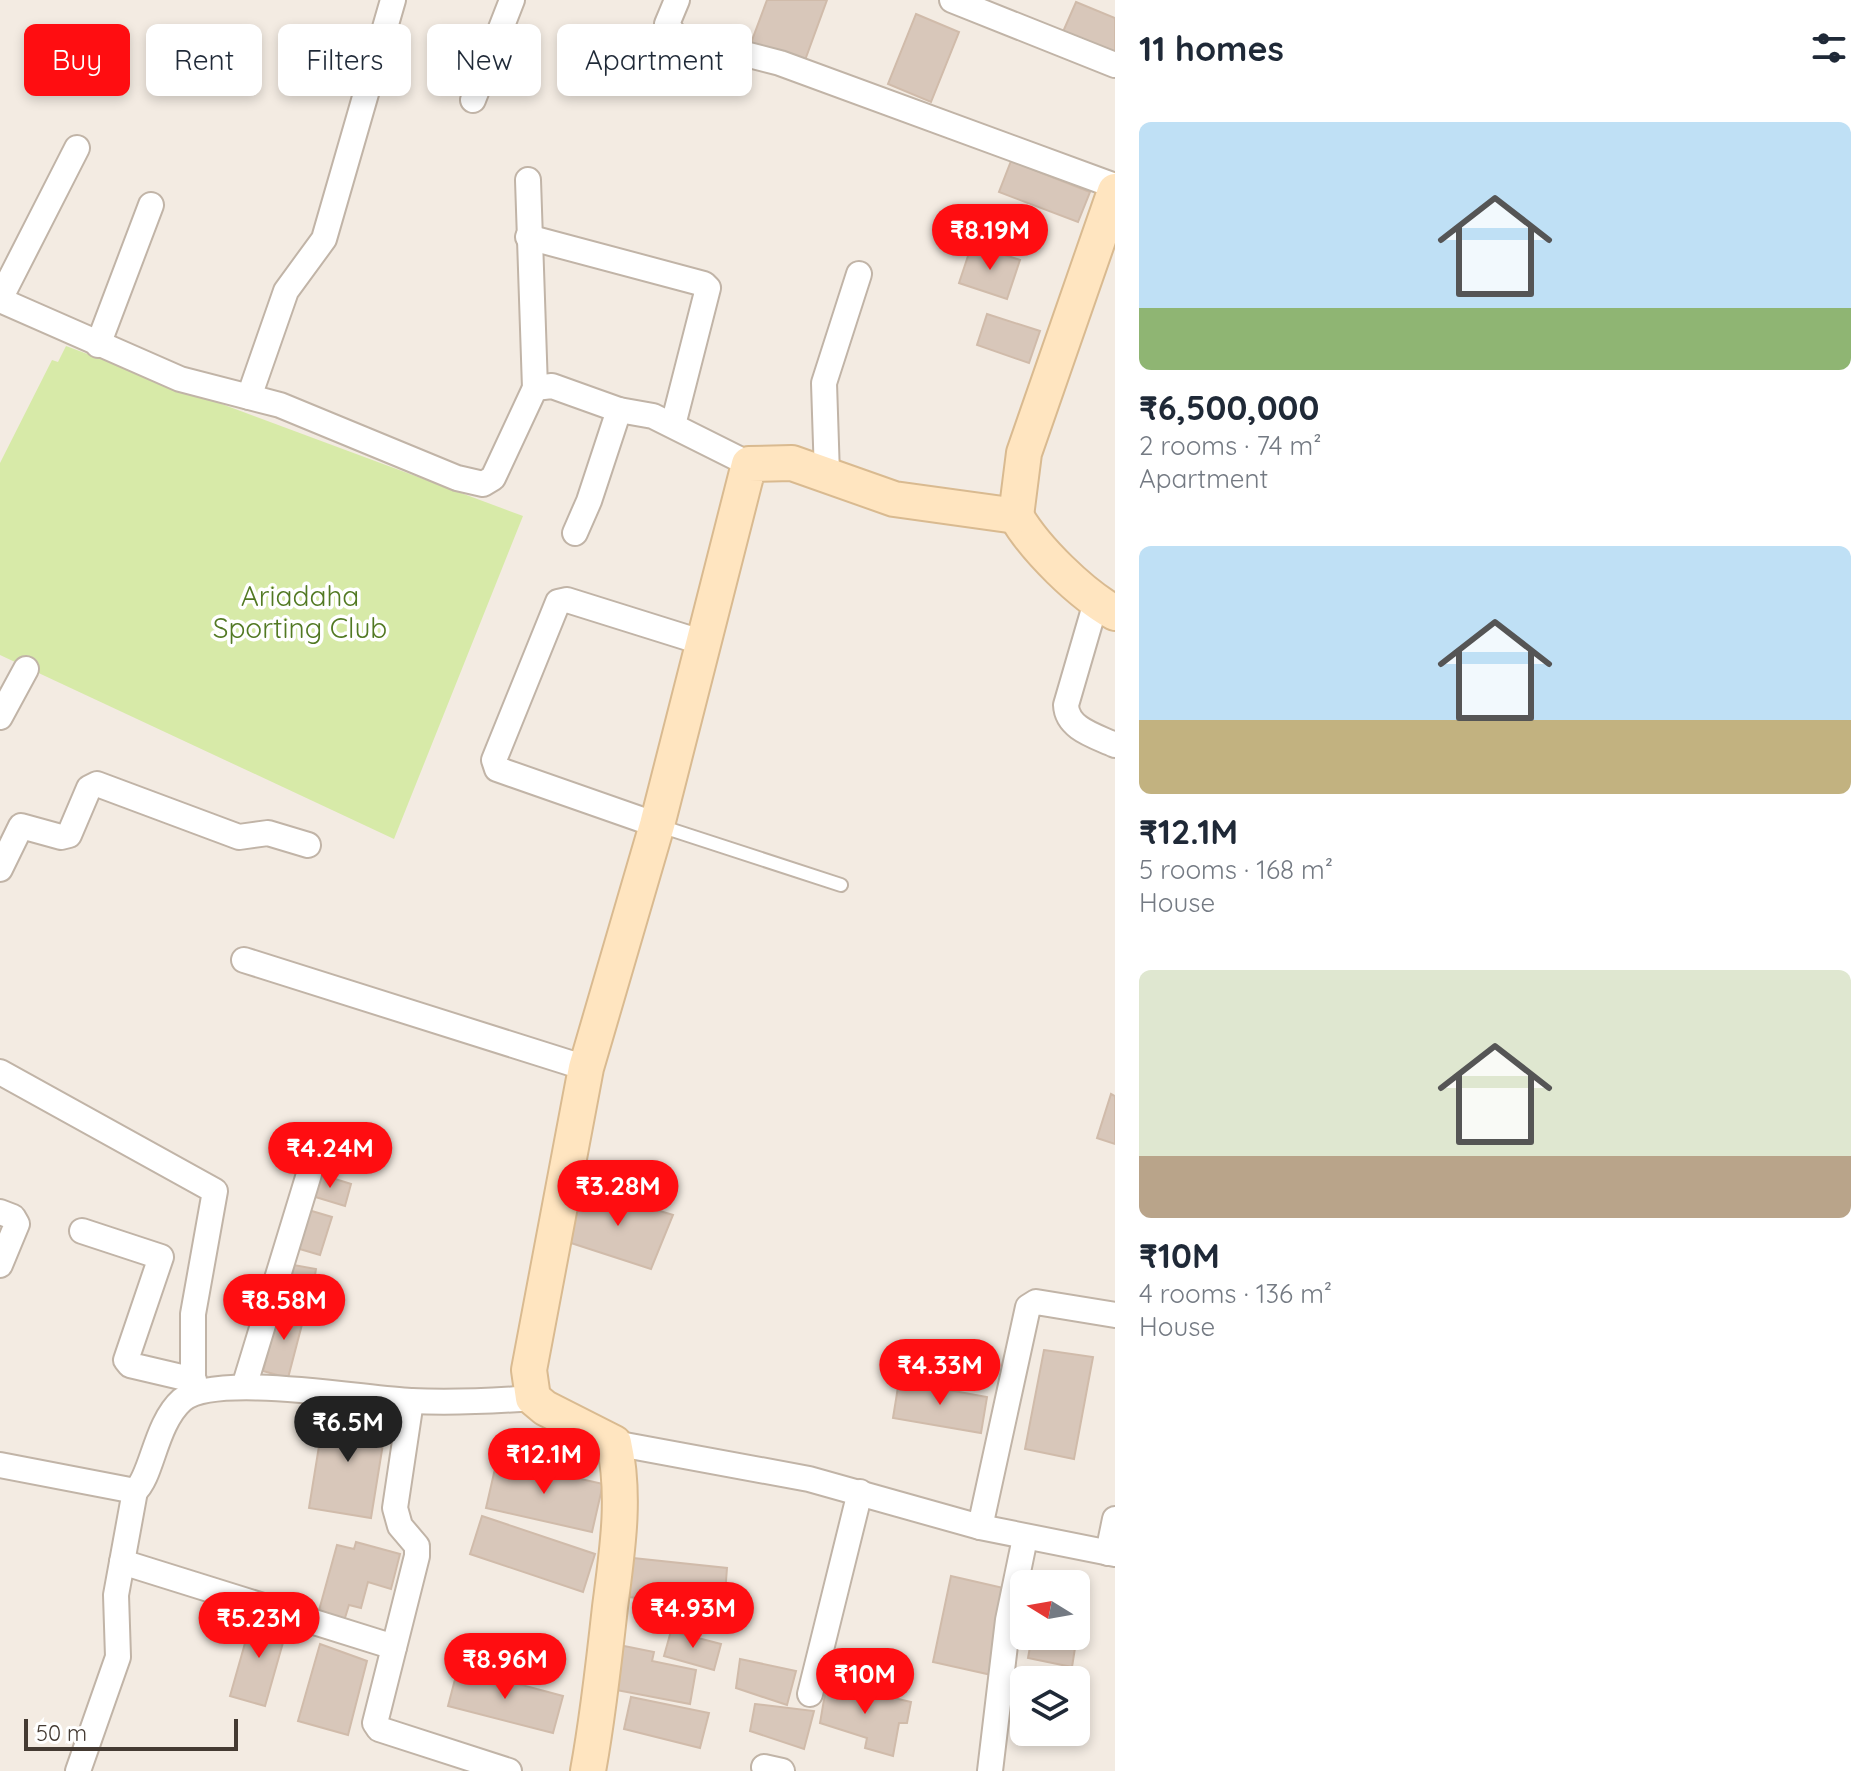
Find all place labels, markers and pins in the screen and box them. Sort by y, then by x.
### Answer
pin: ₹8.19M [925,204,1055,272]
pin: ₹4.24M [265,1122,395,1190]
pin: ₹3.28M [553,1160,683,1228]
pin: ₹8.58M [219,1274,349,1342]
pin: ₹4.33M [875,1339,1005,1407]
pin: ₹6.5M [292,1396,404,1464]
pin: ₹12.1M [479,1428,609,1496]
pin: ₹4.93M [628,1582,758,1650]
pin: ₹5.23M [194,1592,324,1660]
pin: ₹8.96M [440,1633,570,1701]
pin: ₹10M [818,1648,912,1716]

